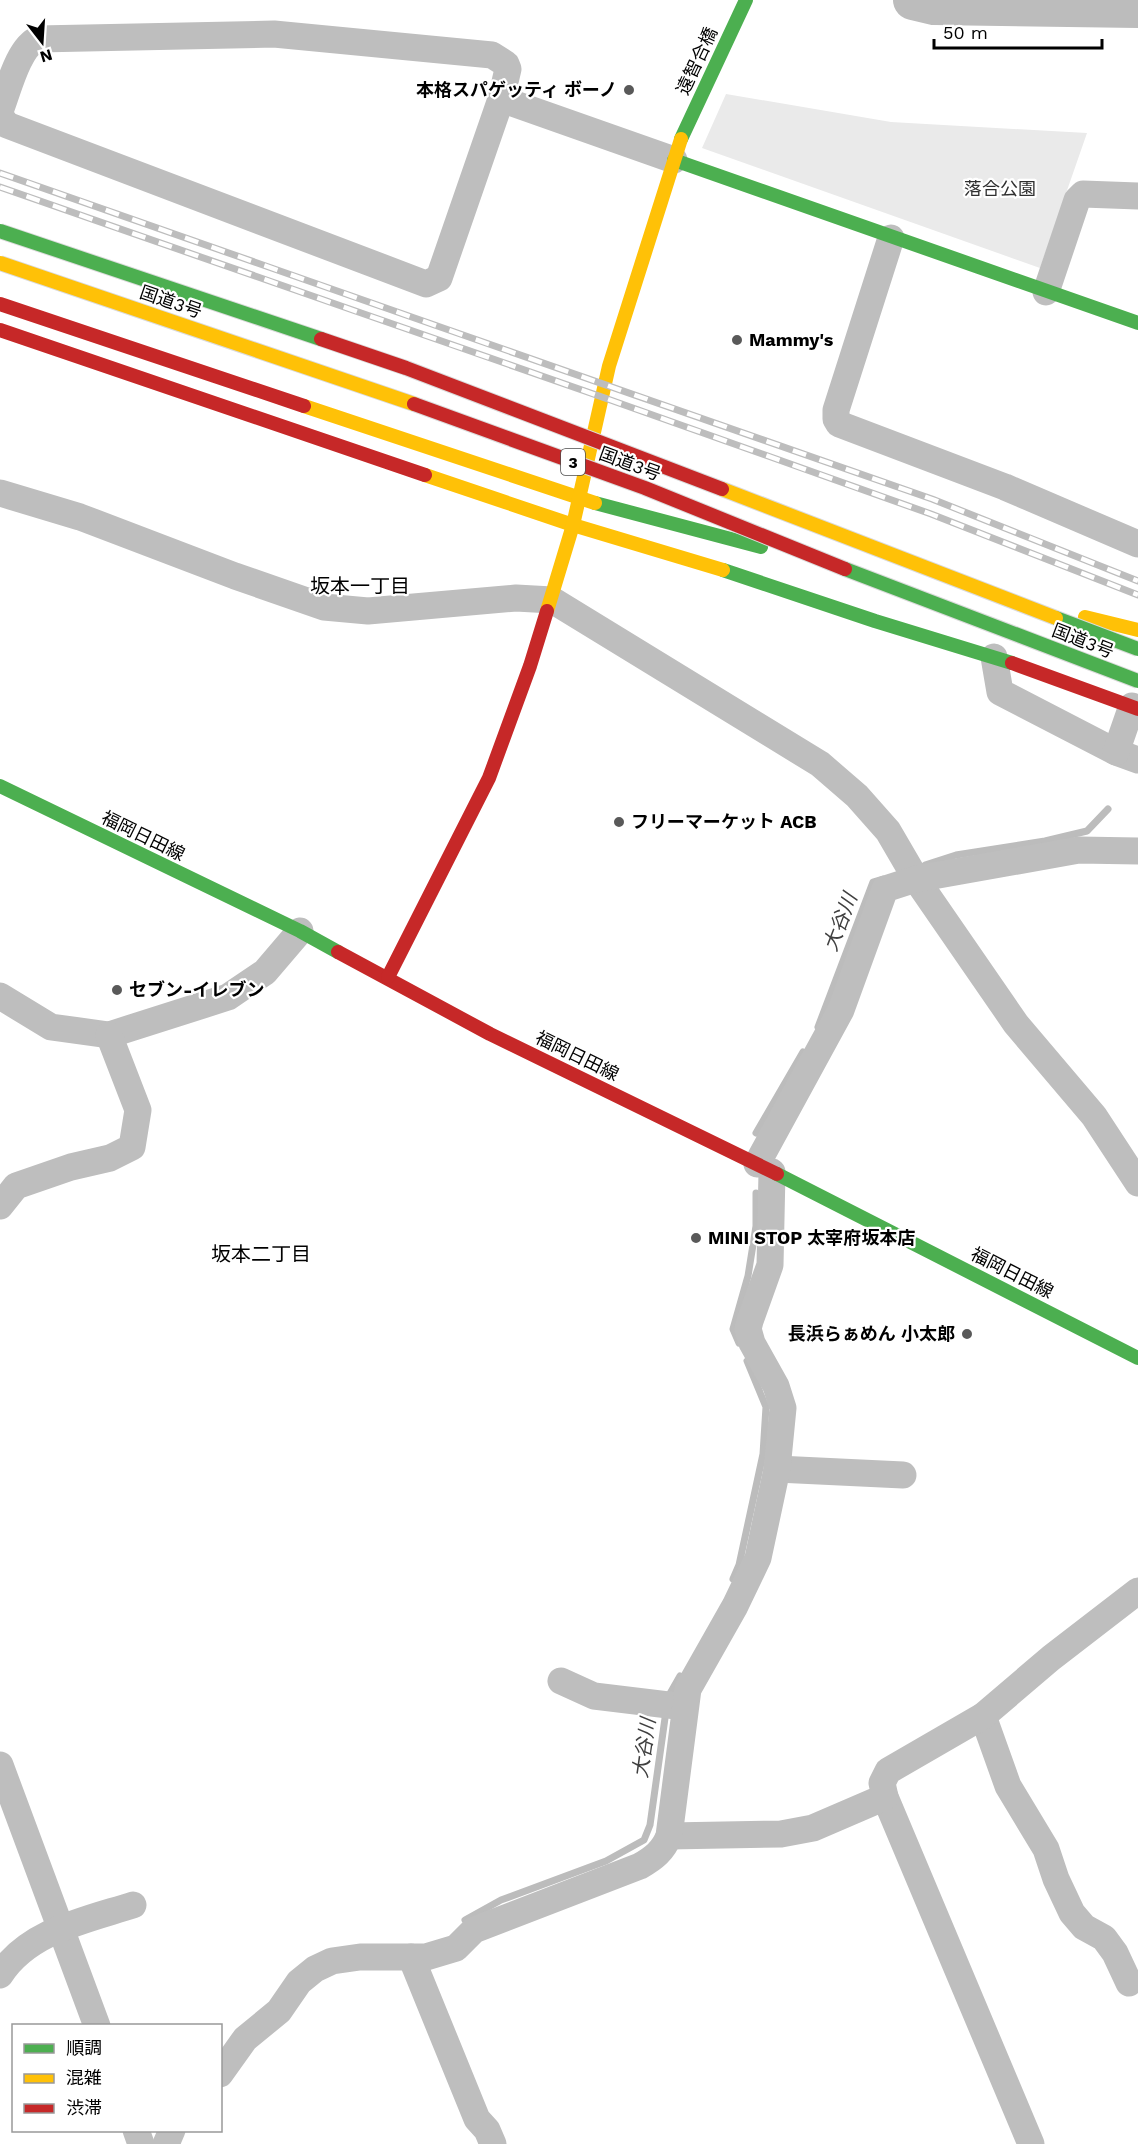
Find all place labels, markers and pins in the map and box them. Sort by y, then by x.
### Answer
place label: 本格スパゲッティ ボーノ [416,79,617,100]
marker: 本格スパゲッティ ボーノ [622,83,636,97]
place label: Mammy's [749,329,834,350]
marker: Mammy's [730,333,744,347]
place label: フリーマーケット ACB [631,811,816,832]
marker: フリーマーケット ACB [612,815,626,829]
place label: セブン-イレブン [129,979,265,1000]
marker: セブン-イレブン [110,983,124,997]
place label: MINI STOP 太宰府坂本店 [708,1227,915,1248]
marker: MINI STOP 太宰府坂本店 [689,1231,703,1245]
place label: 長浜らぁめん 小太郎 [788,1323,955,1344]
marker: 長浜らぁめん 小太郎 [960,1327,974,1341]

